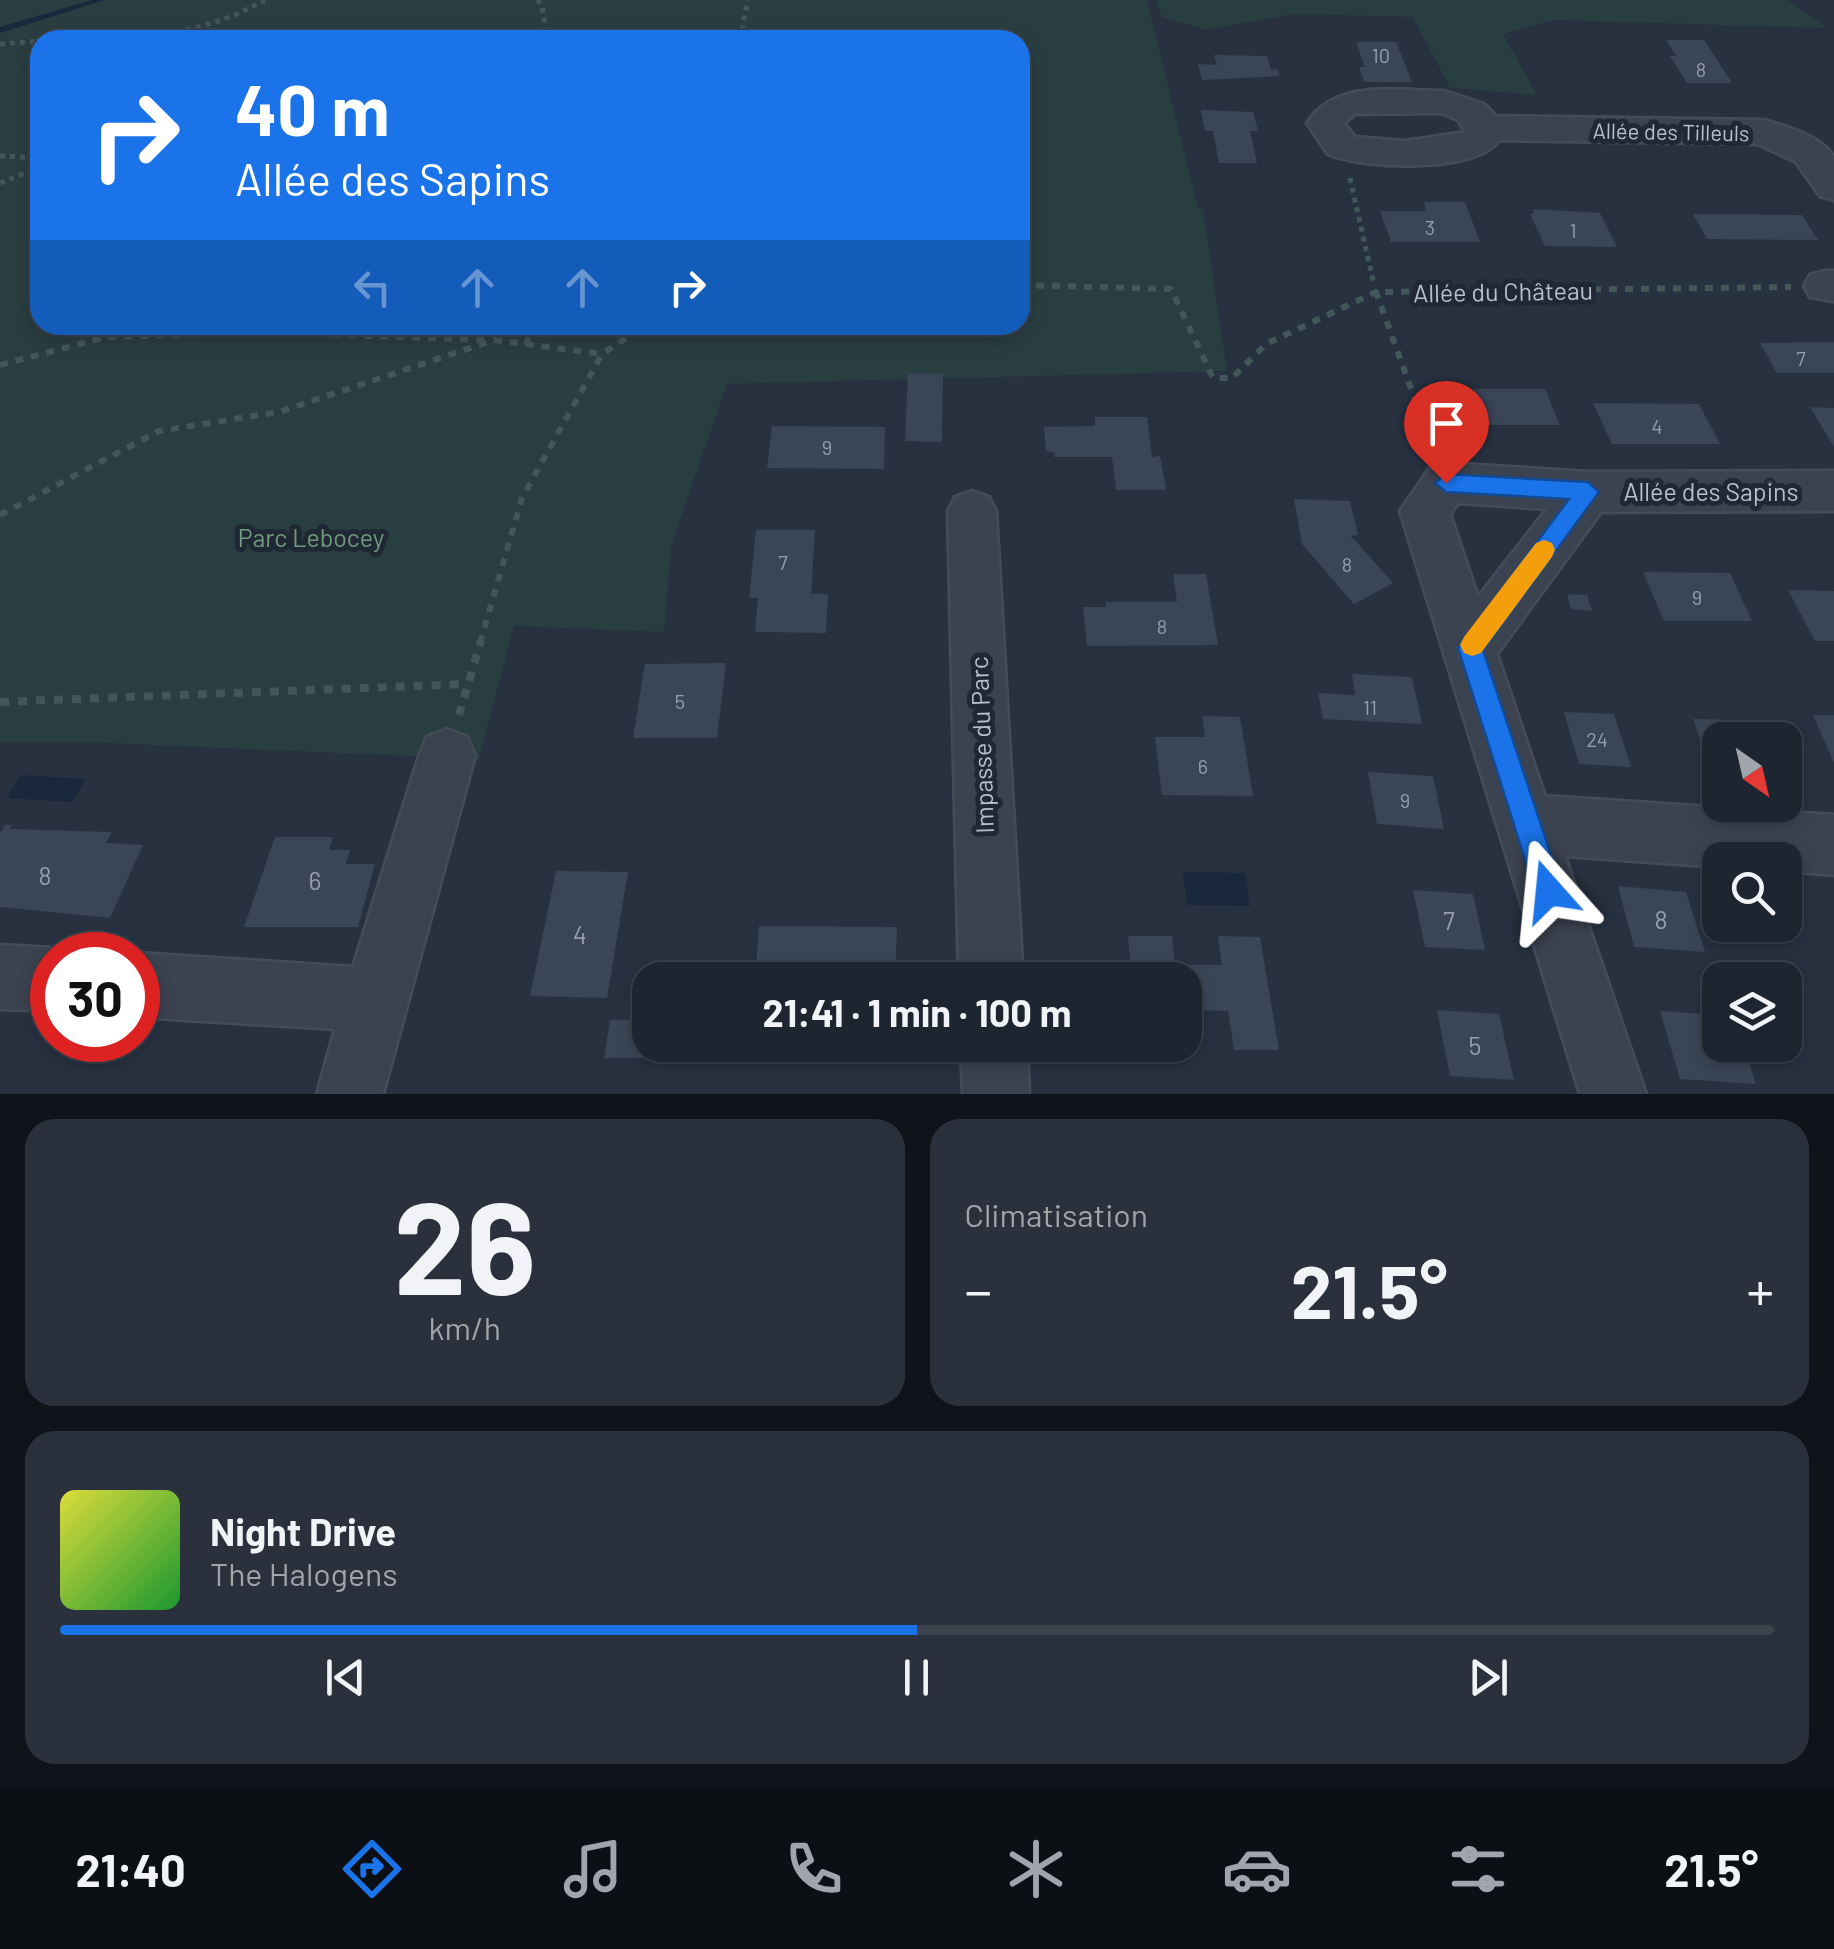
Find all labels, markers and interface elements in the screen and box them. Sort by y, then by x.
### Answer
house number: 10 [1372,43,1390,67]
house number: 8 [1696,57,1706,81]
text: 40 m [235,66,390,150]
icon: right [70,70,200,200]
street label: Allée des Tilleuls [1592,117,1750,145]
text: Allée des Sapins [235,151,550,205]
house number: 3 [1425,215,1435,239]
house number: 1 [1570,218,1577,242]
icon: left [345,260,400,315]
icon: ahead [450,260,505,315]
icon: ahead [555,260,610,315]
icon: right [660,260,715,315]
street label: Allée du Château [1413,274,1593,308]
house number: 7 [1796,346,1806,370]
pin [1404,381,1489,484]
icon: arrive [1419,396,1474,451]
house number: 4 [1651,414,1663,438]
house number: 9 [822,435,832,459]
street label: Allée des Sapins [1623,476,1799,506]
park label: Parc Lebocey [238,522,384,552]
house number: 7 [778,550,788,574]
house number: 8 [1342,552,1352,576]
house number: 9 [1692,585,1702,609]
house number: 8 [1157,614,1167,638]
street label: Impasse du Parc [963,656,999,834]
house number: 5 [675,689,685,713]
house number: 11 [1363,695,1377,719]
north arrow [1702,722,1802,822]
map controls [1702,722,1802,1062]
house number: 24 [1586,727,1608,751]
house number: 6 [1198,754,1208,778]
house number: 9 [1400,788,1410,812]
position arrow [1497,839,1601,943]
button: search [1702,842,1802,942]
house number: 8 [38,860,52,890]
house number: 6 [309,865,321,895]
house number: 8 [1654,904,1668,934]
house number: 7 [1443,905,1455,935]
house number: 4 [573,919,587,949]
speed limit sign: 30 [30,932,160,1062]
button: layers [1702,962,1802,1062]
text: 21:41 · 1 min · 100 m [763,989,1071,1035]
house number: 5 [1469,1030,1481,1060]
text: 26 [393,1165,536,1321]
text: Climatisation [965,1195,1148,1233]
text: 21.5° [1291,1244,1448,1334]
text: − [965,1256,992,1322]
text: + [1746,1256,1774,1322]
text: km/h [429,1308,501,1346]
text: Night Drive [210,1508,396,1554]
text: The Halogens [210,1554,398,1592]
icon: previous [318,1650,373,1705]
icon: pause [889,1650,944,1705]
icon: next [1461,1650,1516,1705]
icon: directions [337,1834,407,1904]
icon: music [558,1834,628,1904]
icon: phone [779,1834,849,1904]
icon: climate [1001,1834,1071,1904]
icon: car [1222,1834,1292,1904]
icon: filters [1443,1834,1513,1904]
text: 21:40 [76,1842,186,1896]
text: 21.5° [1664,1842,1758,1896]

